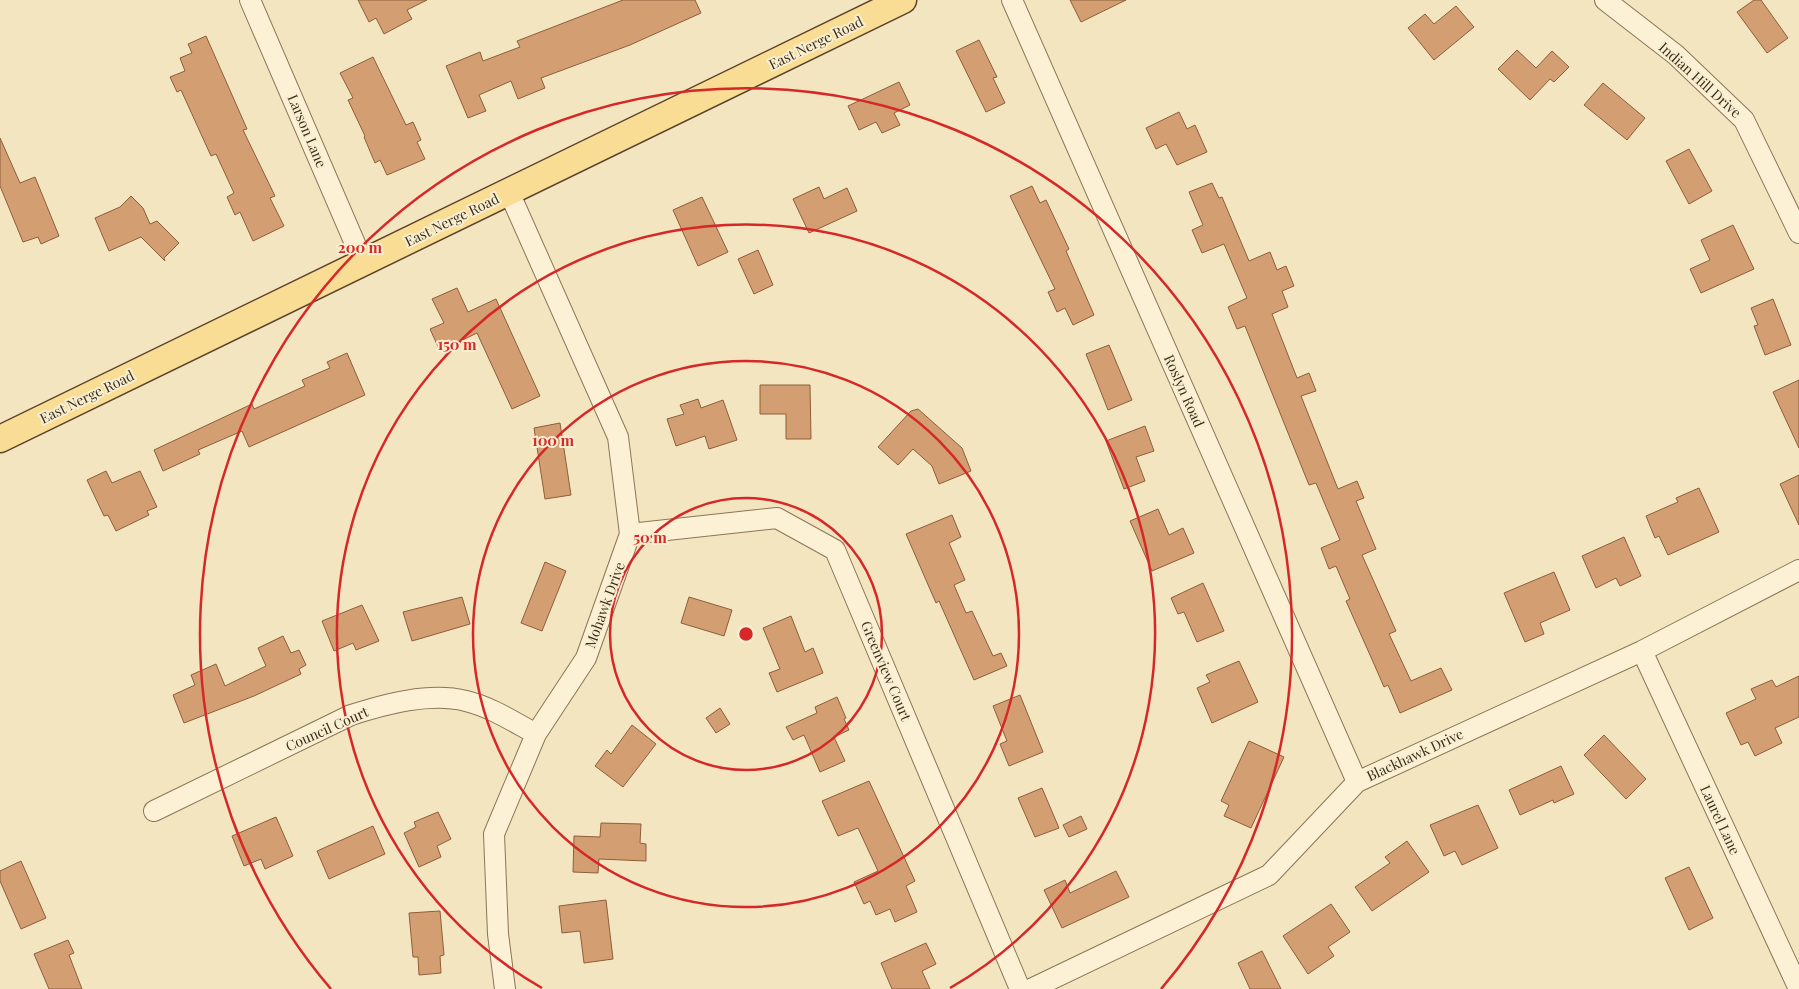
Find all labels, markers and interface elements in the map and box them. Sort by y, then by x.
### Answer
street label: East Nerge Road [766,12,866,74]
street label: Indian Hill Drive [1655,38,1746,122]
street label: Larson Lane [284,91,331,170]
street label: East Nerge Road [402,189,502,251]
text: 200 m [338,237,383,257]
text: 150 m [437,334,477,354]
street label: Roslyn Road [1160,351,1209,430]
street label: East Nerge Road [37,366,137,428]
text: 100 m [532,430,575,450]
text: 50 m [633,527,667,547]
street label: Mohawk Drive [580,559,629,651]
street label: Greenview Court [857,618,916,725]
centre of rings [737,625,755,643]
street label: Council Court [282,701,372,755]
street label: Blackhawk Drive [1363,724,1466,785]
street label: Laurel Lane [1696,782,1745,858]

